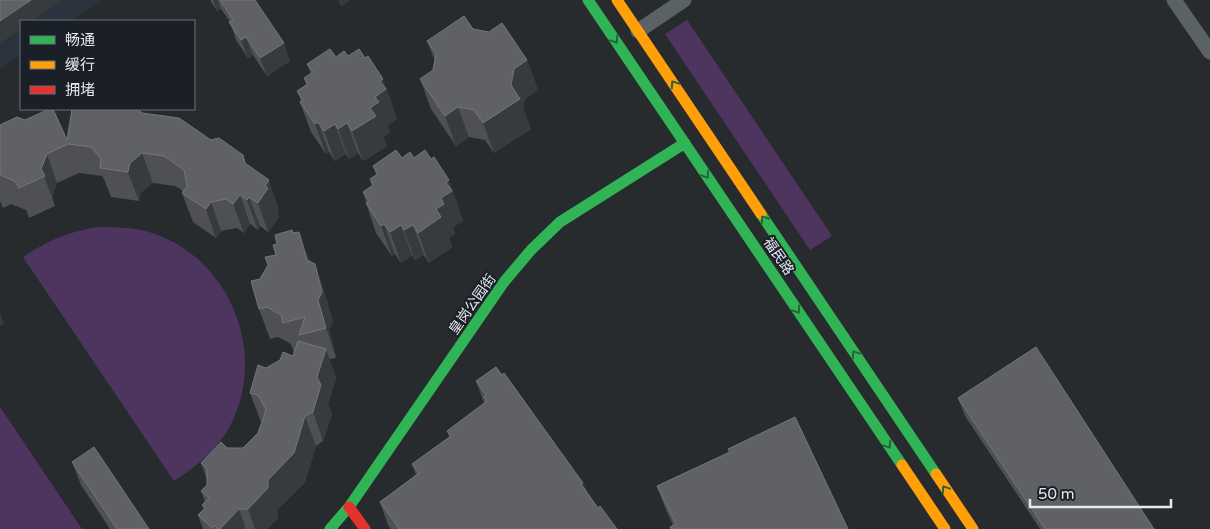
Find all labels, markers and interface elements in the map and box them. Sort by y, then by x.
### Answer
legend [20,20,195,110]
text: 畅通 [65,31,95,49]
one-way arrow [609,35,619,44]
text: 缓行 [65,56,95,74]
one-way arrow [670,80,680,89]
text: 拥堵 [65,81,95,99]
one-way arrow [700,169,709,179]
one-way arrow [761,215,770,225]
street label: 福民路 [760,234,797,278]
street label: 皇岗公园街 [445,271,499,338]
one-way arrow [791,304,800,314]
one-way arrow [852,350,861,359]
one-way arrow [882,439,891,448]
scale bar [1030,476,1171,508]
one-way arrow [942,485,952,494]
text: 50 m [1038,485,1075,503]

